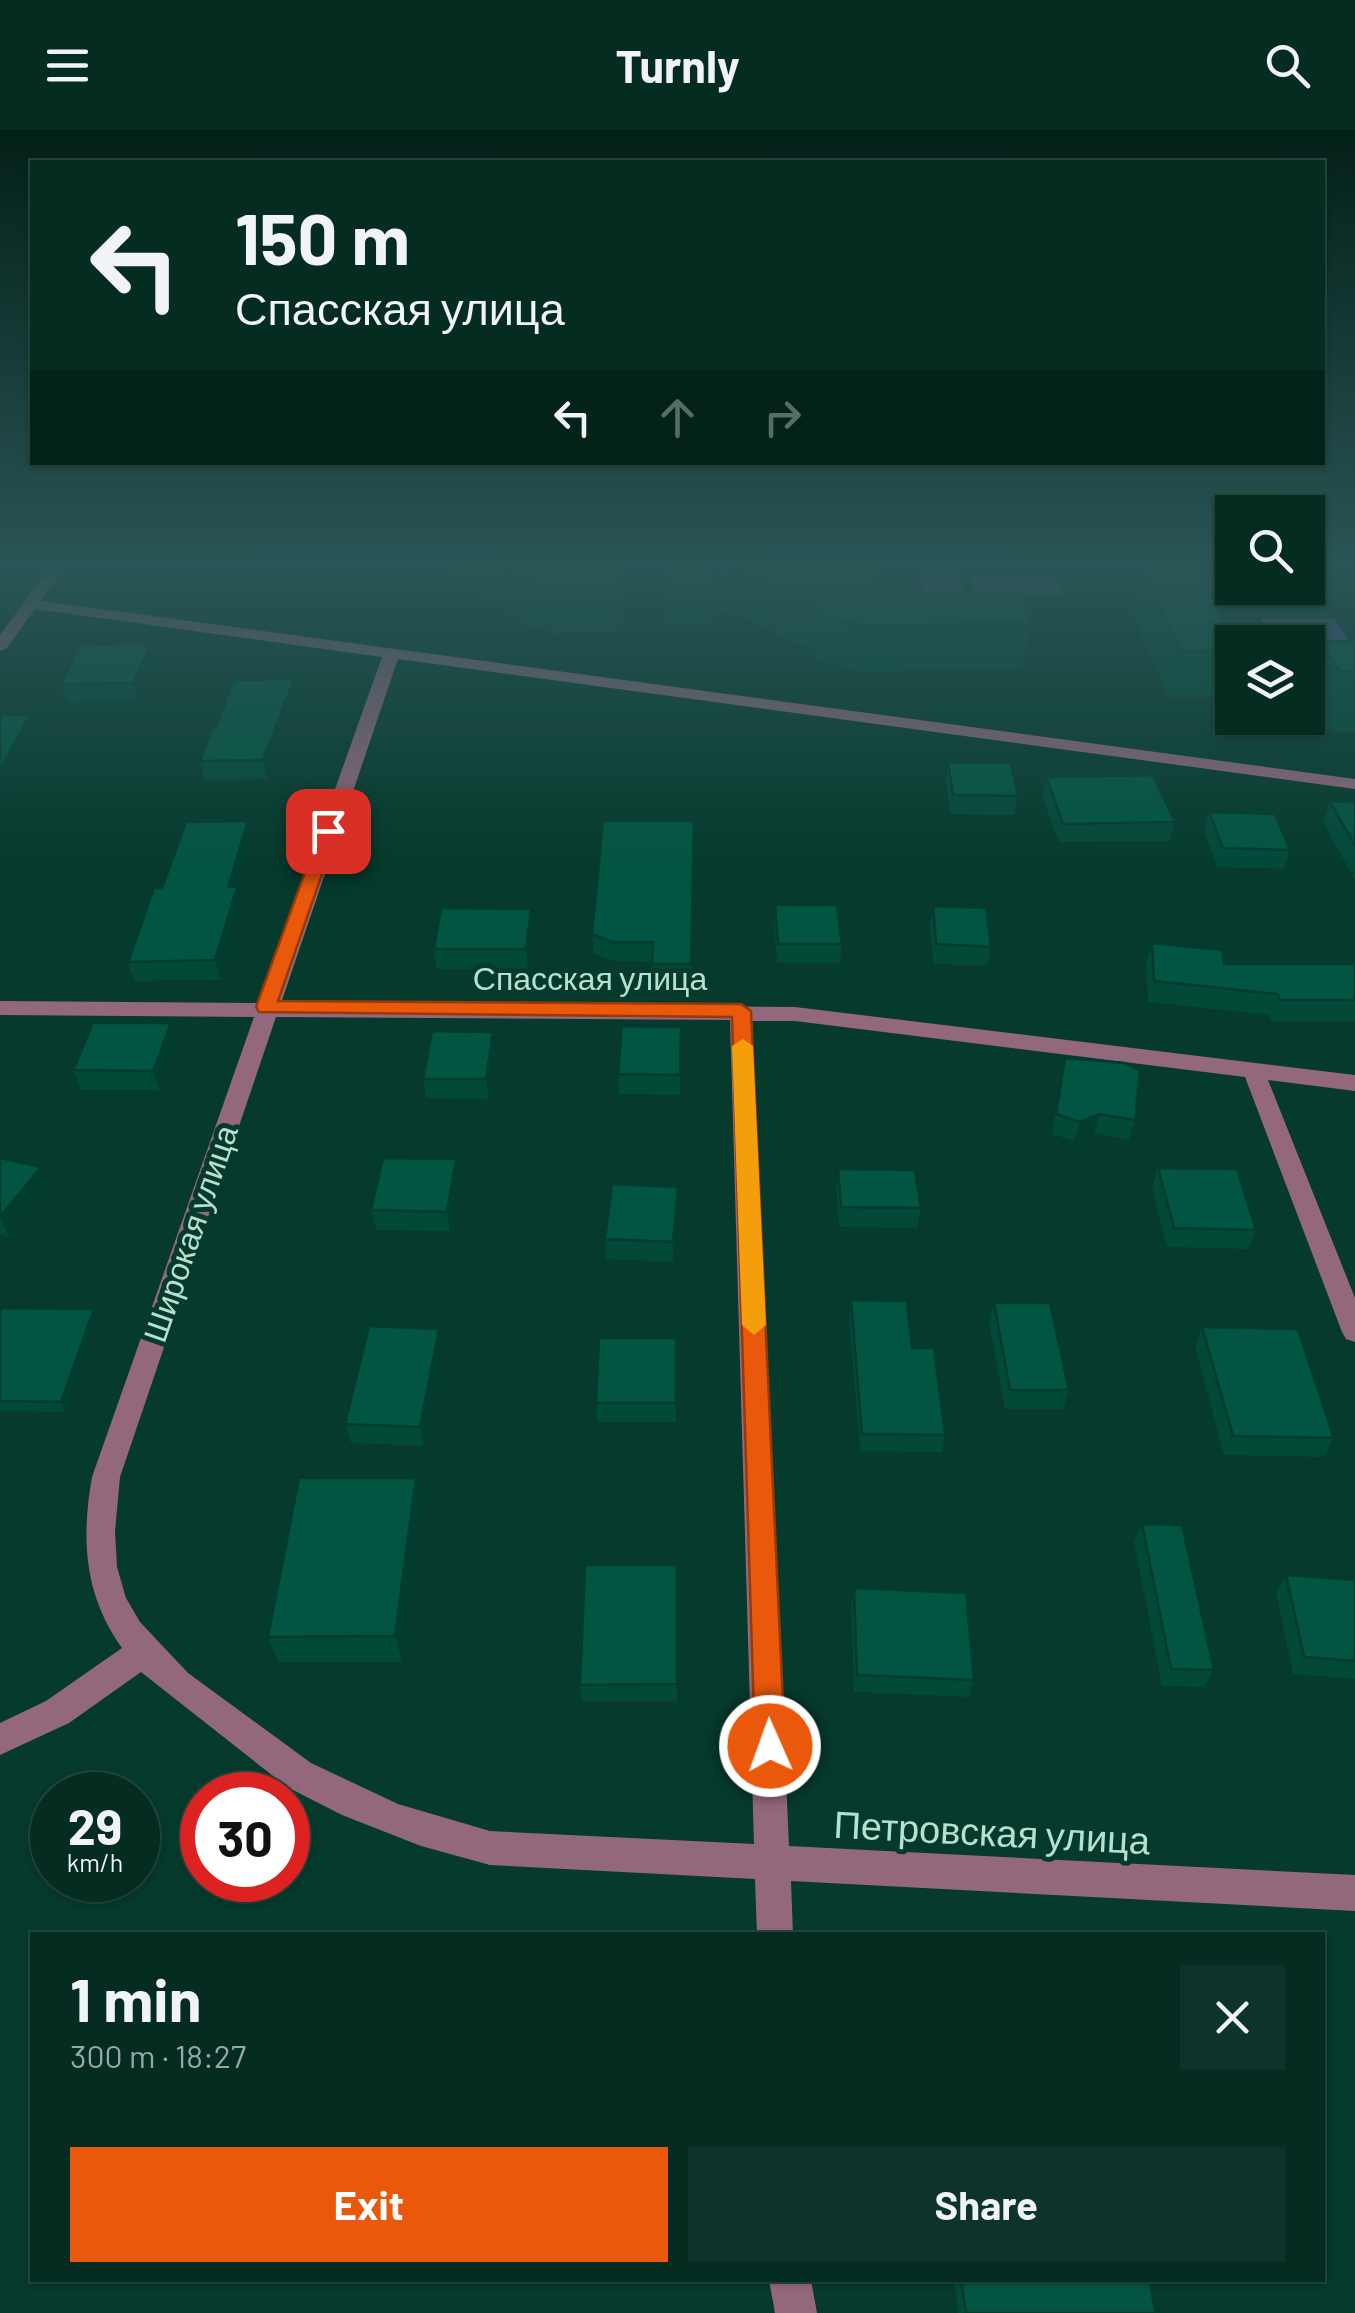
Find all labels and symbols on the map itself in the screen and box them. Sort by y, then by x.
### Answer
pin [286,789,371,874]
street label: Спасская улица [473,958,707,997]
street label: Широкая улица [134,1119,245,1347]
position arrow [718,1694,822,1798]
speed limit sign: 30 [180,1772,310,1902]
street label: Петровская улица [833,1800,1152,1862]

